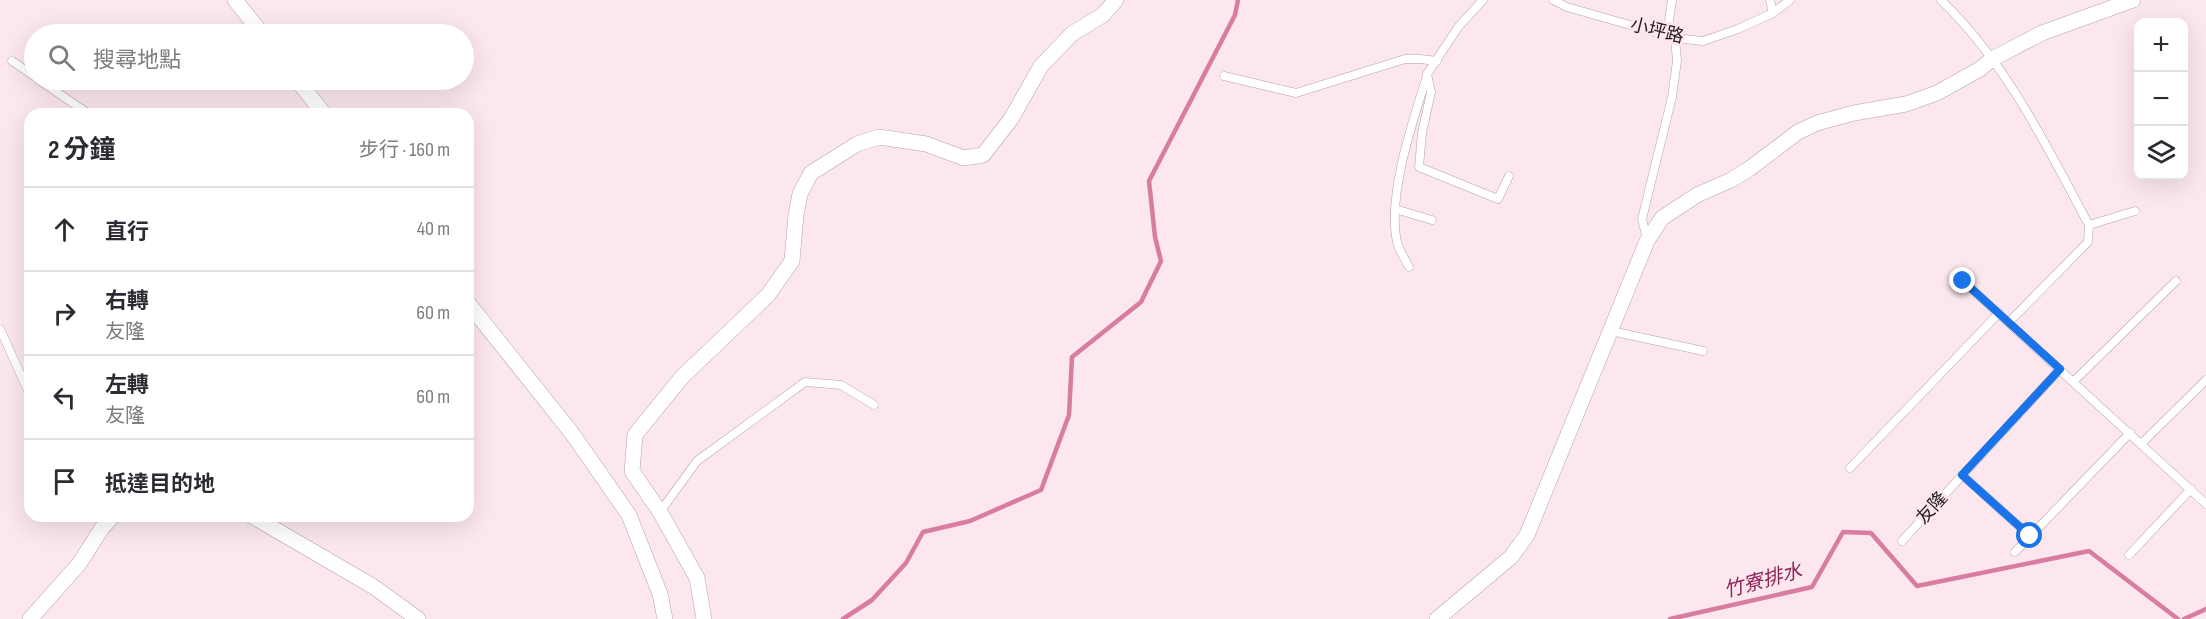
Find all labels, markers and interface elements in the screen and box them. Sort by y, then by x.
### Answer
street label: 小坪路 [1628,14,1686,48]
map controls [2134,18,2188,180]
button: + [2134,18,2188,72]
search box [24,24,474,90]
icon: search [45,41,78,74]
text: 搜尋地點 [93,47,181,74]
button: − [2134,72,2188,126]
button: layers [2134,126,2188,180]
text: 2 分鐘 [48,135,115,166]
text: 步行 · 160 m [359,138,450,162]
icon: ahead [48,213,81,246]
text: 40 m [417,217,450,241]
text: 直行 [105,219,149,246]
route end [1949,267,1975,293]
text: 右轉 [105,288,149,315]
icon: right [48,297,81,330]
text: 60 m [416,301,450,325]
text: 友隆 [105,320,145,344]
text: 左轉 [105,372,149,399]
icon: left [48,381,81,414]
text: 60 m [416,385,450,409]
text: 友隆 [105,404,145,428]
icon: arrive [48,465,81,498]
text: 抵達目的地 [105,471,215,498]
street label: 友隆 [1912,488,1952,528]
route start [2016,522,2042,548]
water label: 竹寮排水 [1721,559,1806,603]

